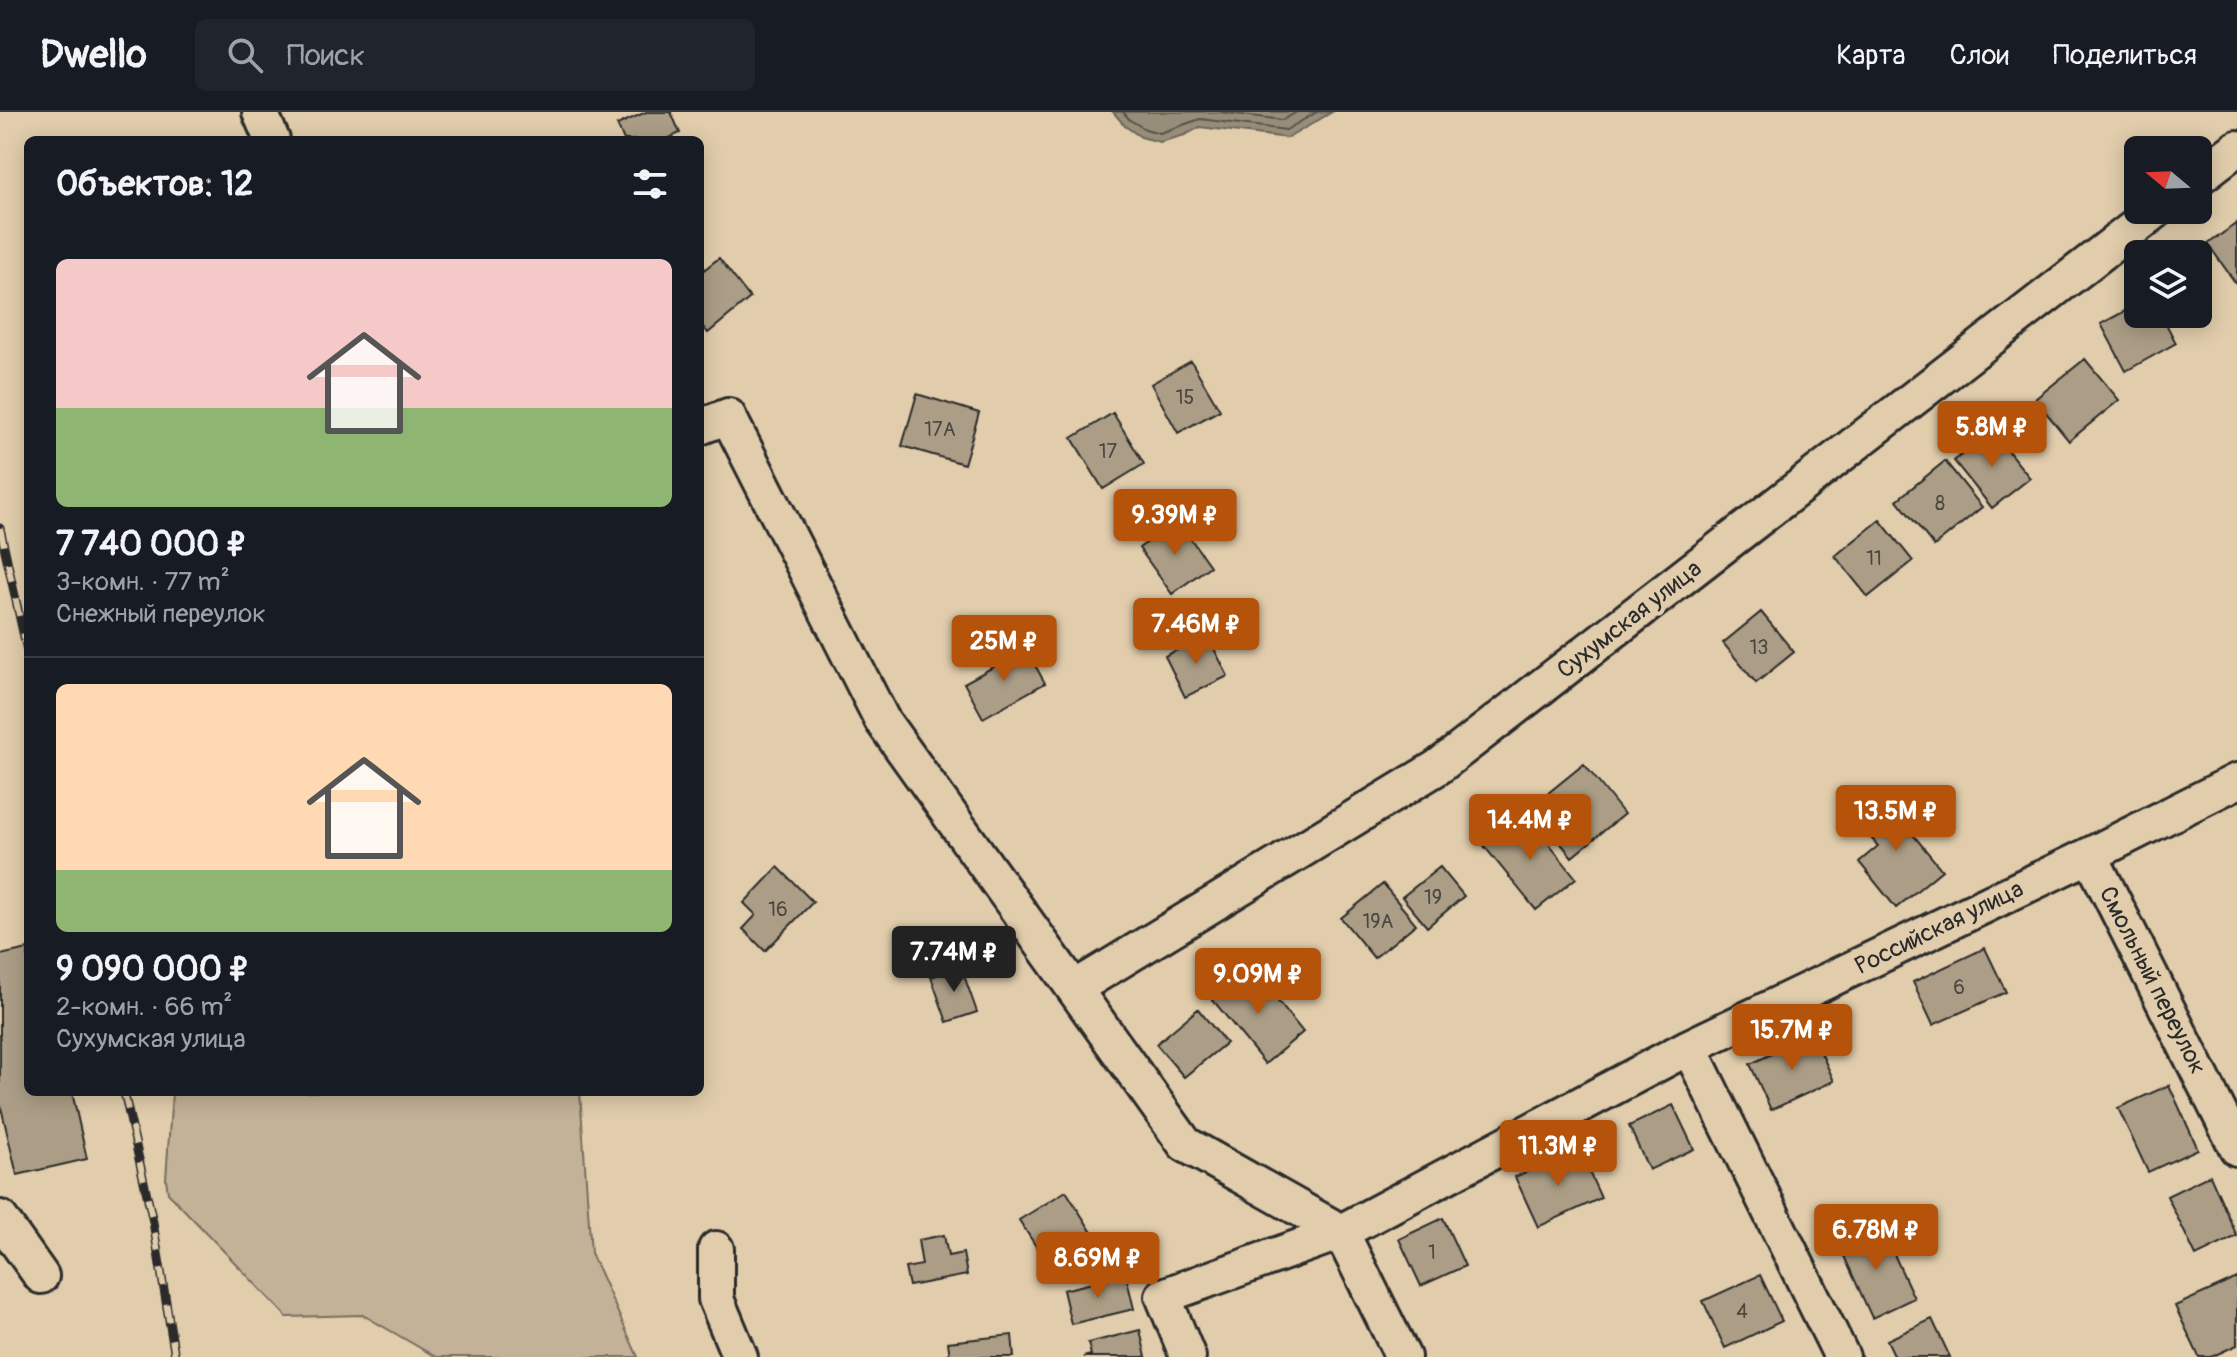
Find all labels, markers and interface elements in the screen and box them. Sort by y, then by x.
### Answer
search box [195,19,755,91]
text: Dwello [40,31,147,79]
icon: search [223,33,267,77]
text: Поиск [287,37,365,74]
text: Карта [1836,38,1906,73]
text: Слои [1950,38,2009,73]
text: Поделиться [2053,38,2197,73]
north arrow [2124,136,2212,224]
map controls [2124,136,2212,328]
icon: filters [628,162,672,206]
text: Объектов: 12 [56,163,253,206]
button: layers [2124,240,2212,328]
icon: home [292,311,436,455]
house number: 15 [1176,385,1194,410]
pin: 5.8M ₽ [1927,401,2057,469]
text: 5.8M ₽ [1956,411,2028,443]
house number: 17А [924,417,956,442]
house number: 17 [1099,439,1118,464]
pin: 9.39M ₽ [1101,489,1249,557]
house number: 8 [1935,491,1945,516]
text: 9.39M ₽ [1132,499,1218,531]
text: 7 740 000 ₽ [56,523,247,566]
house number: 11 [1866,546,1882,571]
street label: Сухумская улица [1551,554,1707,685]
text: 3-комн. · 77 m² [56,566,230,598]
text: Снежный переулок [56,598,266,630]
pin: 7.46M ₽ [1122,598,1270,666]
text: 7.46M ₽ [1151,608,1241,640]
pin: 25M ₽ [948,615,1060,683]
text: 25M ₽ [970,625,1038,657]
house number: 13 [1750,635,1768,660]
icon: home [292,736,436,880]
pin: 13.5M ₽ [1822,785,1970,853]
pin: 14.4M ₽ [1456,794,1604,862]
text: 13.5M ₽ [1854,795,1938,827]
text: 14.4M ₽ [1487,804,1573,836]
street label: Российская улица [1850,874,2028,981]
street label: Смольный переулок [2093,882,2212,1079]
house number: 19 [1424,885,1442,910]
house number: 16 [768,897,788,922]
house number: 19А [1362,909,1394,934]
pin: 7.74M ₽ [880,926,1028,994]
text: 7.74M ₽ [910,936,998,968]
text: 9 090 000 ₽ [56,948,250,991]
pin: 9.09M ₽ [1184,948,1332,1016]
text: 9.09M ₽ [1213,958,1303,990]
house number: 6 [1953,975,1965,1000]
text: 2-комн. · 66 m² [56,991,232,1023]
pin: 15.7M ₽ [1718,1004,1866,1072]
text: 15.7M ₽ [1750,1014,1834,1046]
text: Сухумская улица [56,1023,246,1055]
pin: 11.3M ₽ [1484,1120,1632,1188]
text: 11.3M ₽ [1518,1130,1598,1162]
pin: 6.78M ₽ [1802,1204,1950,1272]
text: 6.78M ₽ [1832,1214,1920,1246]
pin: 8.69M ₽ [1024,1232,1172,1300]
house number: 1 [1428,1240,1436,1265]
text: 8.69M ₽ [1054,1242,1142,1274]
house number: 4 [1736,1299,1748,1324]

